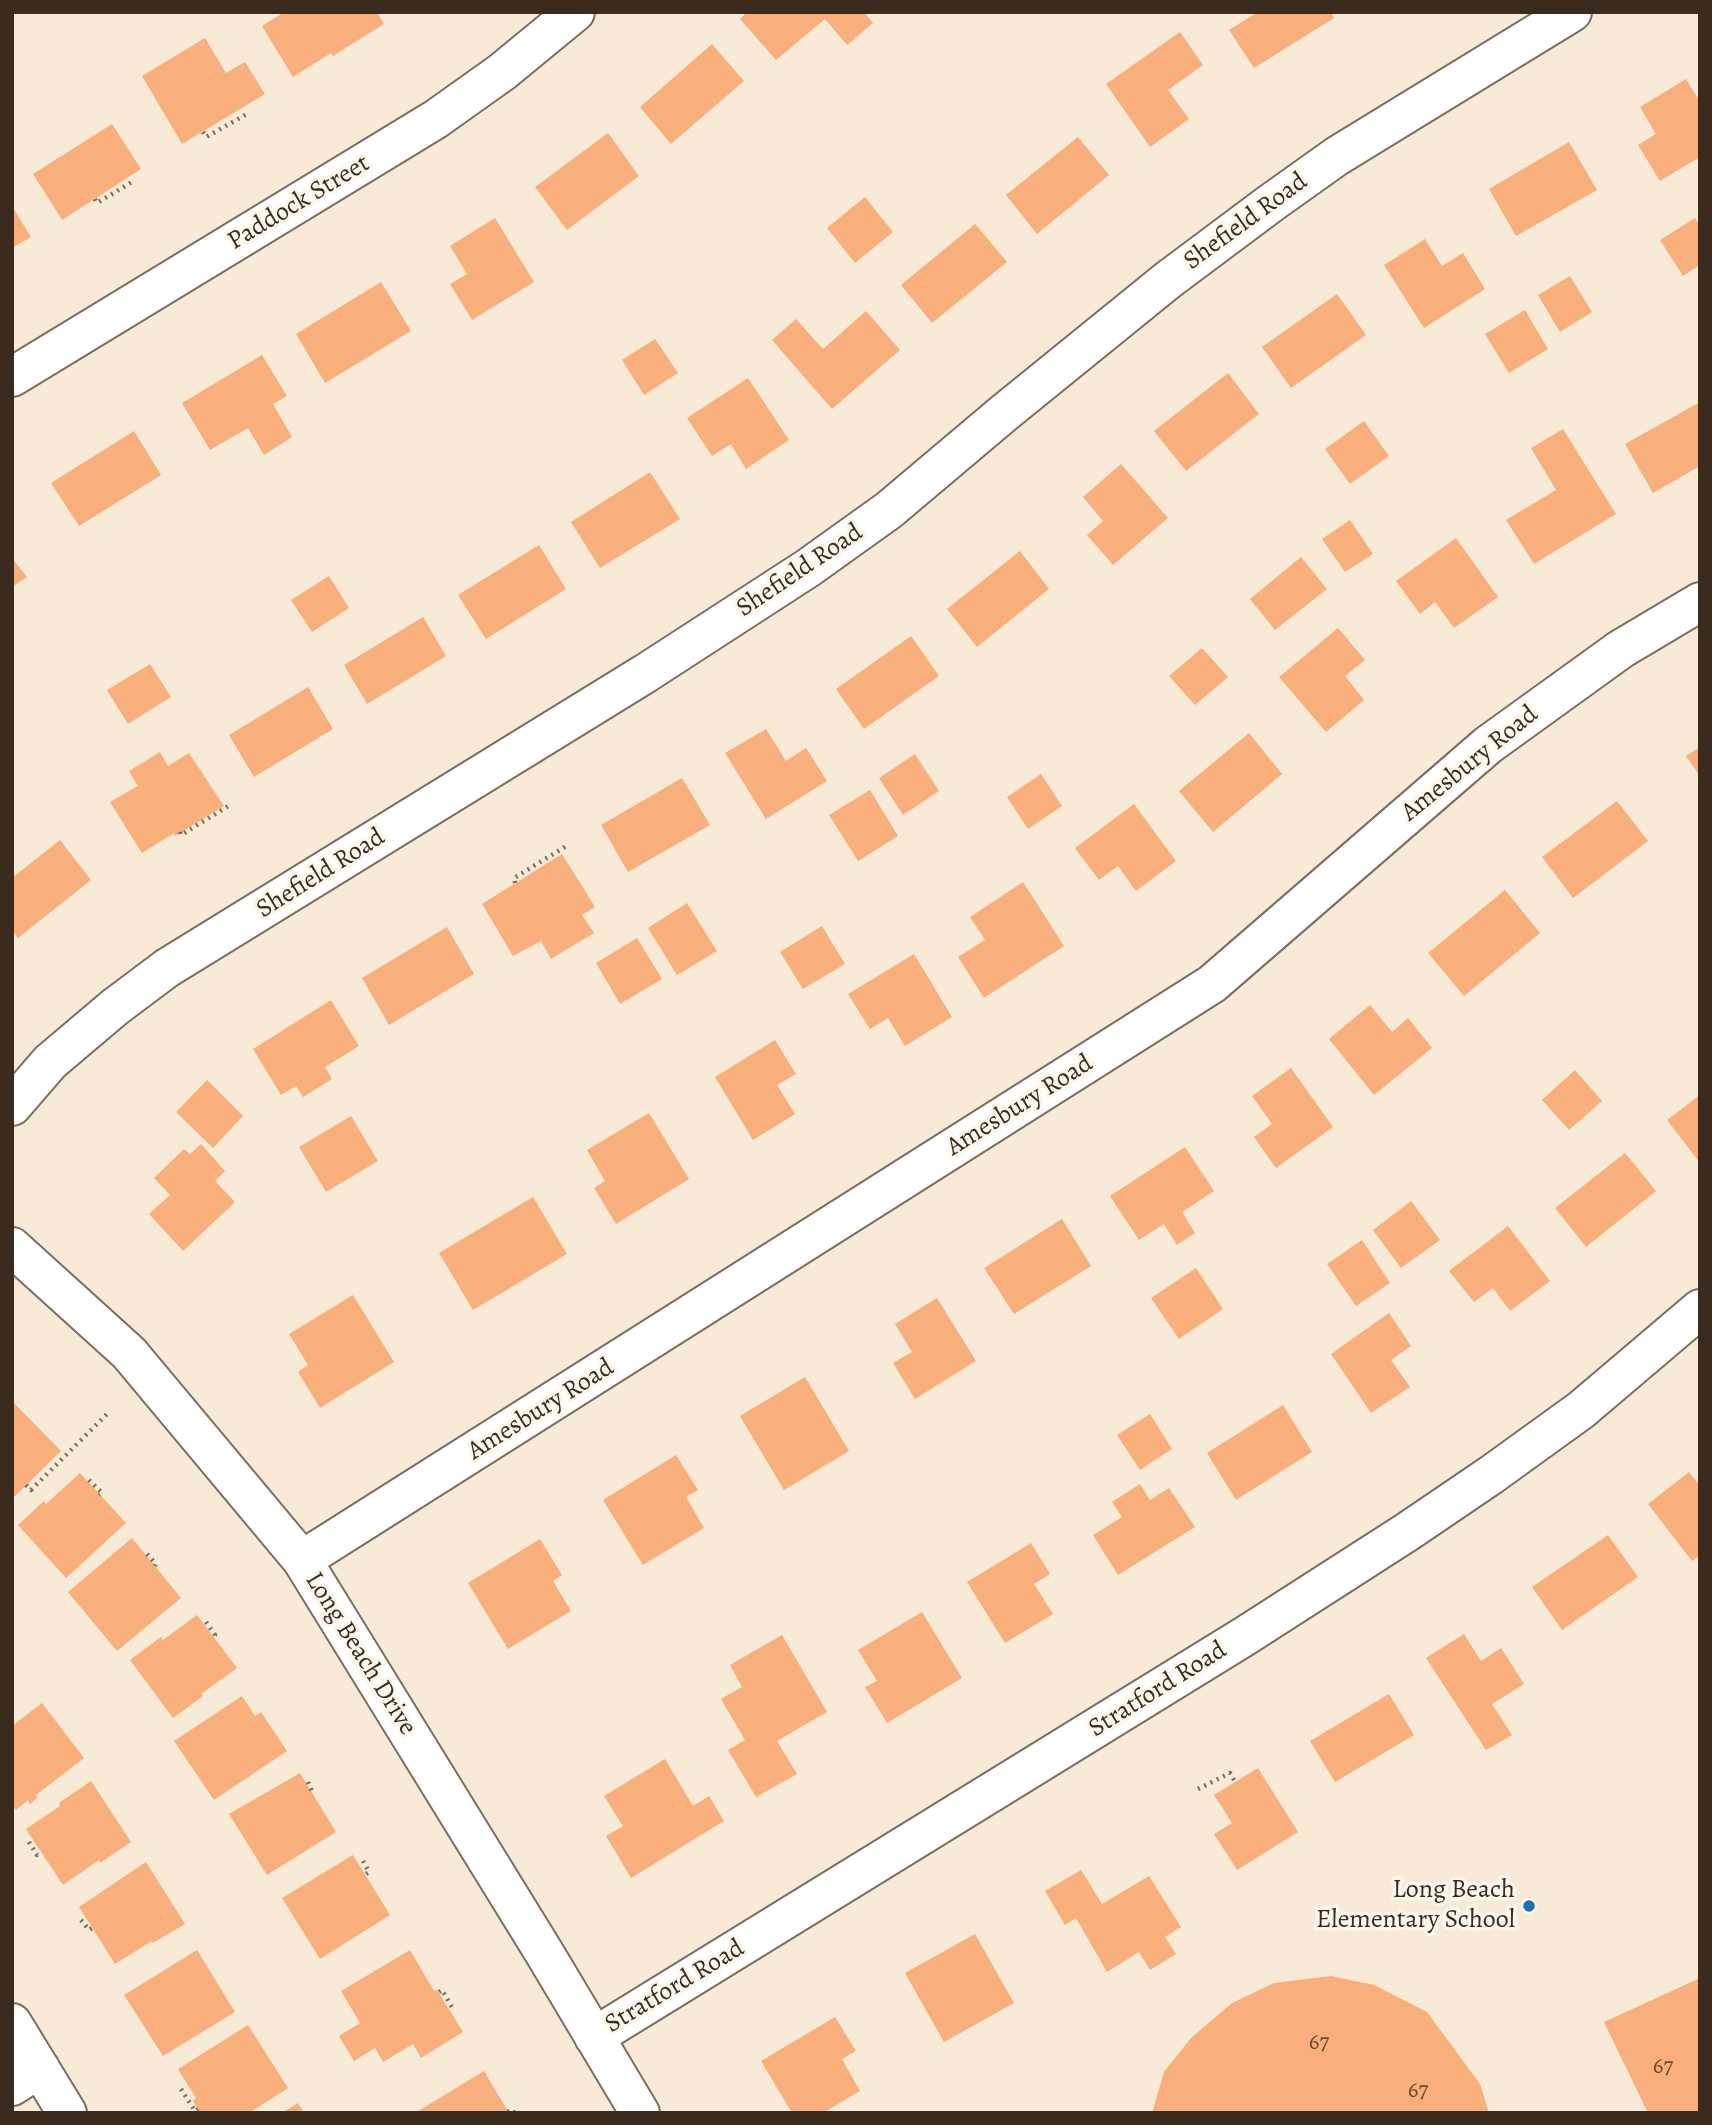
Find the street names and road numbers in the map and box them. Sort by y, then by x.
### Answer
street label: Paddock Street [222,148,376,258]
street label: Shefield Road [1178,167,1314,277]
street label: Shefield Road [731,517,869,625]
street label: Amesbury Road [1395,699,1545,829]
street label: Shefield Road [251,822,391,926]
street label: Amesbury Road [941,1049,1099,1163]
street label: Amesbury Road [462,1353,620,1467]
street label: Long Beach Drive [297,1567,423,1741]
street label: Stratford Road [1083,1635,1233,1745]
street label: Stratford Road [600,1933,750,2041]

